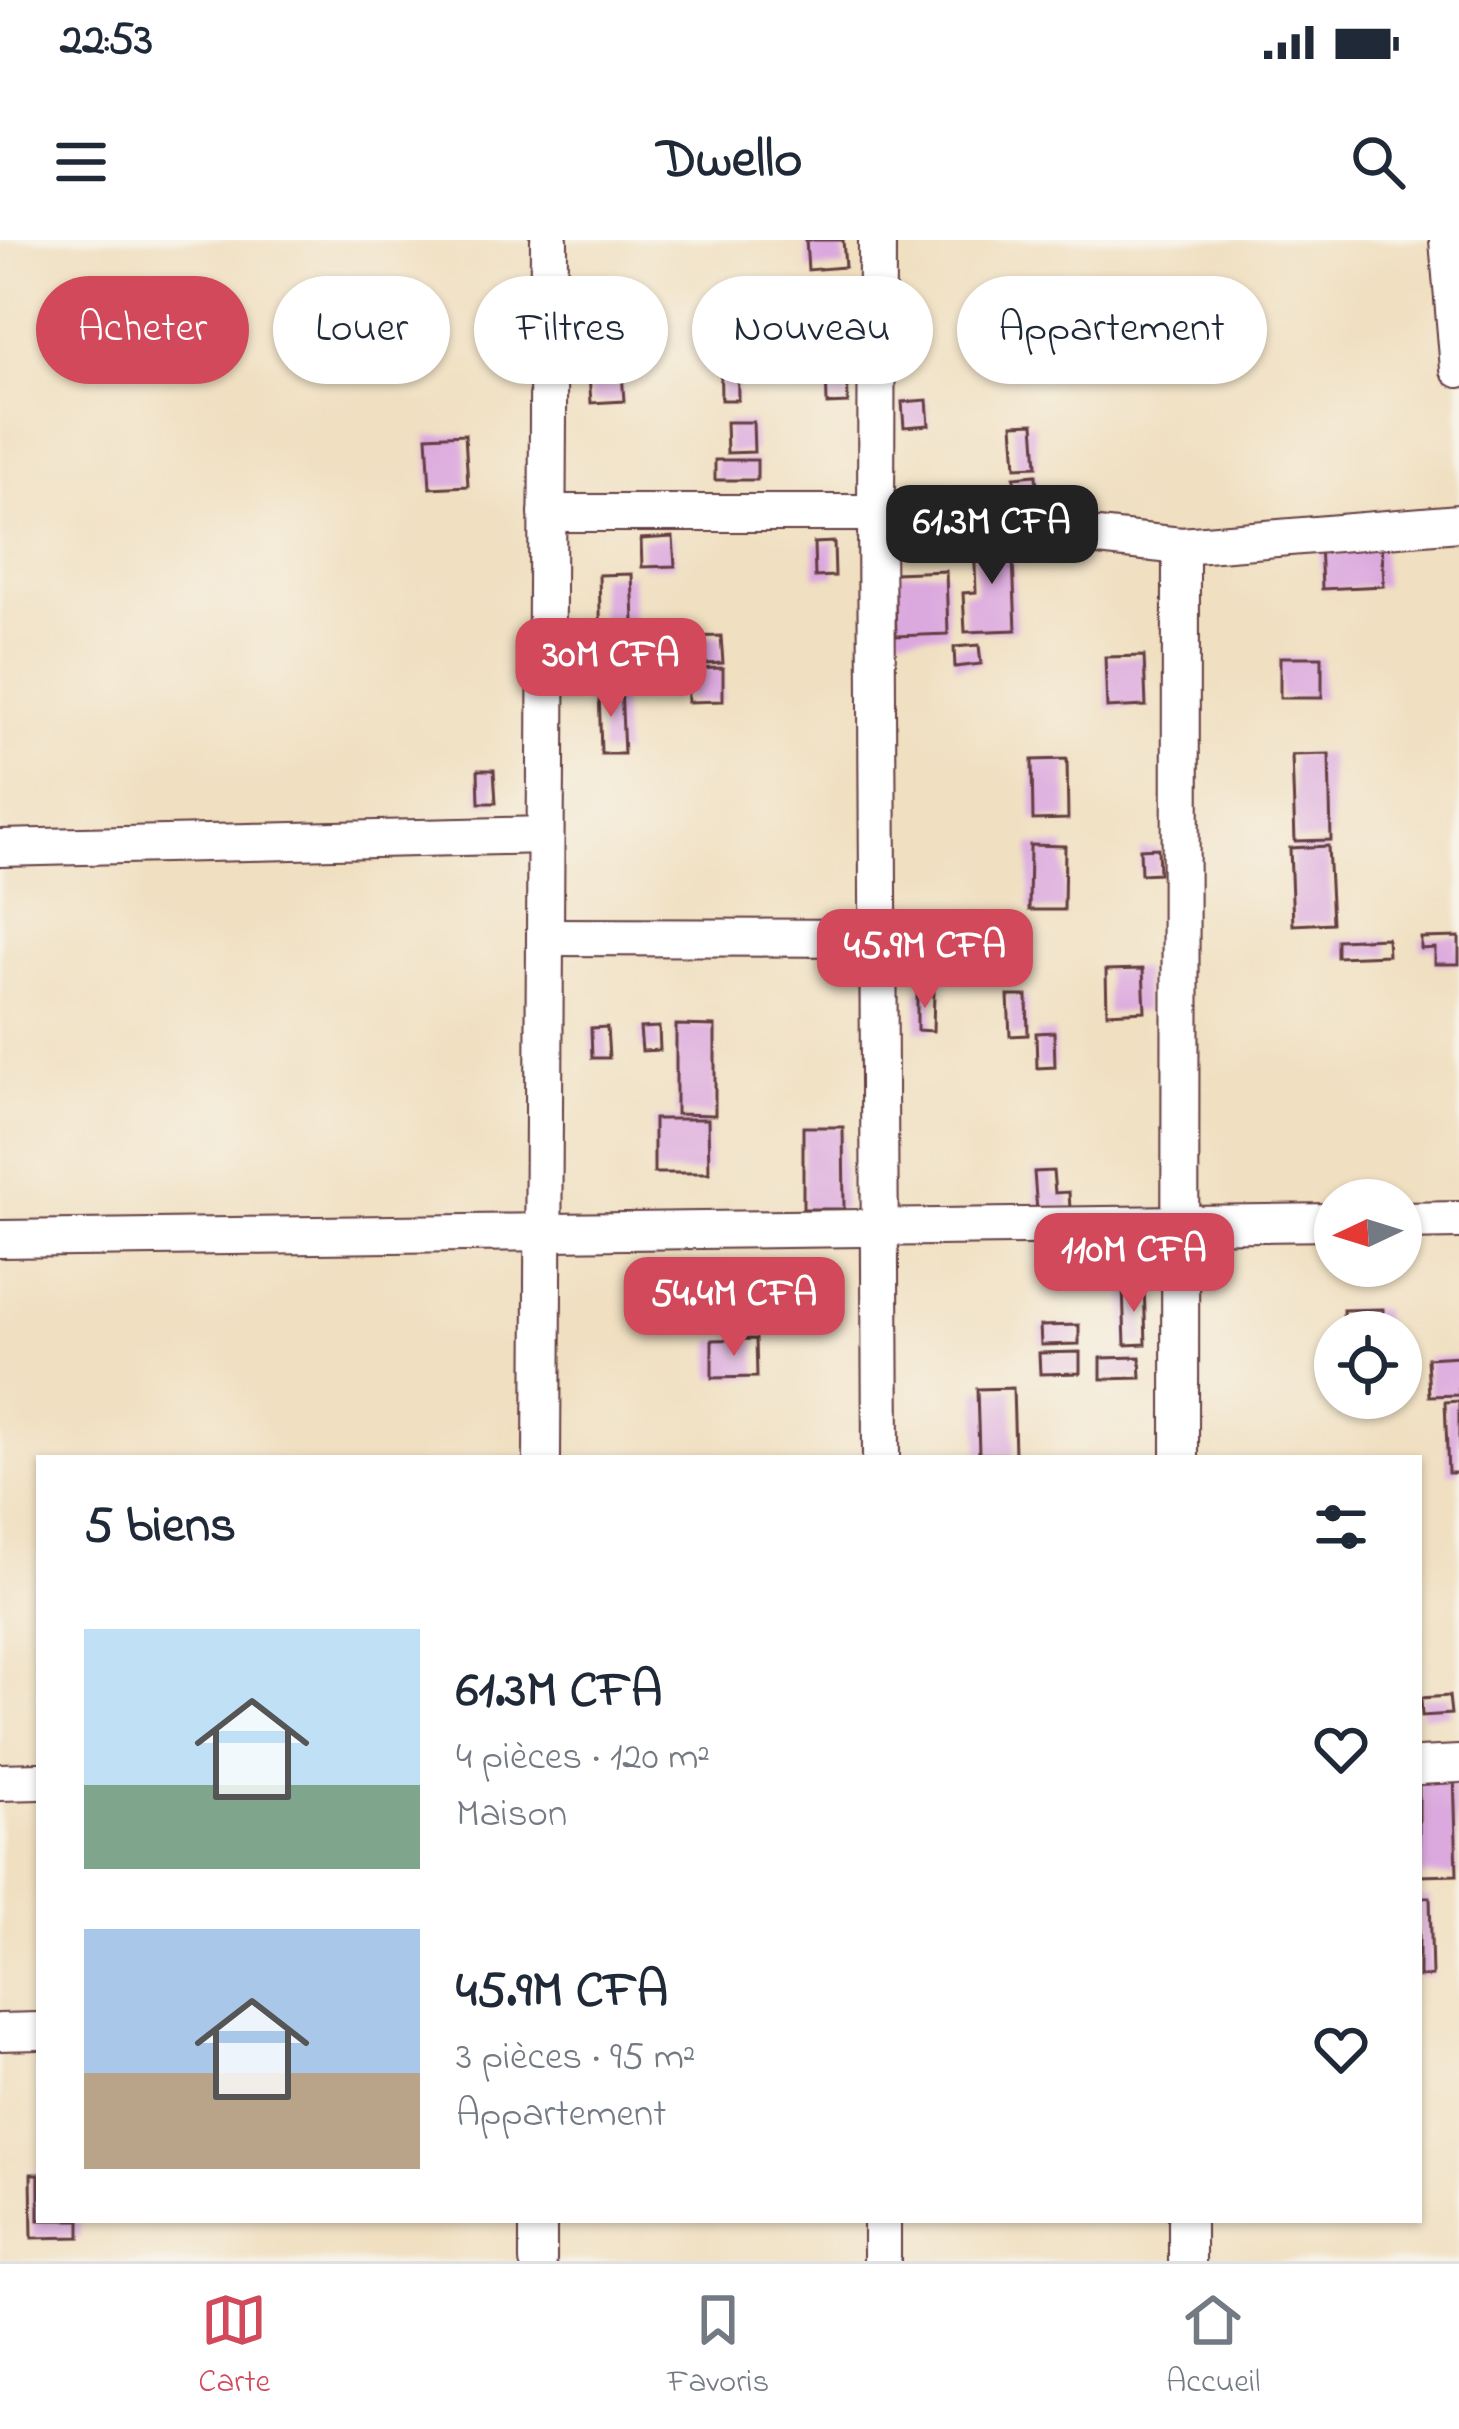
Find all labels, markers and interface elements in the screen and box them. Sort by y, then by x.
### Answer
text: 22:53 [60,9,153,75]
text: Dwello [657,123,802,201]
icon: menu [48,129,114,195]
icon: search [1345,129,1411,195]
chip: Acheter [36,276,249,384]
chip: Louer [273,276,450,384]
chip: Filtres [474,276,668,384]
chip: Nouveau [692,276,933,384]
chip: Appartement [957,276,1267,384]
pin: 61.3M CFA [855,485,1129,587]
text: 61.3M CFA [913,495,1071,552]
pin: 30M CFA [500,618,722,720]
text: 30M CFA [542,628,680,685]
pin: 45.9M CFA [788,909,1062,1011]
text: 45.9M CFA [844,919,1006,976]
north arrow [1314,1179,1422,1287]
map controls [1314,1179,1422,1419]
pin: 110M CFA [1010,1213,1258,1315]
text: 110M CFA [1061,1223,1207,1280]
pin: 54.4M CFA [597,1257,871,1359]
text: 54.4M CFA [651,1267,817,1324]
button: locate [1314,1311,1422,1419]
text: 5 biens [84,1490,236,1565]
icon: filters [1308,1494,1374,1560]
text: 61.3M CFA [456,1655,662,1730]
icon: home [180,1677,324,1821]
icon: heart [1308,1716,1374,1782]
text: 4 pièces · 120 m² [456,1730,710,1787]
text: Maison [456,1787,567,1844]
text: 45.9M CFA [456,1955,668,2030]
icon: home [180,1977,324,2121]
icon: heart [1308,2016,1374,2082]
text: 3 pièces · 95 m² [456,2030,696,2087]
text: Appartement [456,2087,666,2144]
tab: Carte [198,2287,270,2407]
tab: Favoris [667,2287,769,2407]
tab: Accueil [1166,2287,1261,2407]

